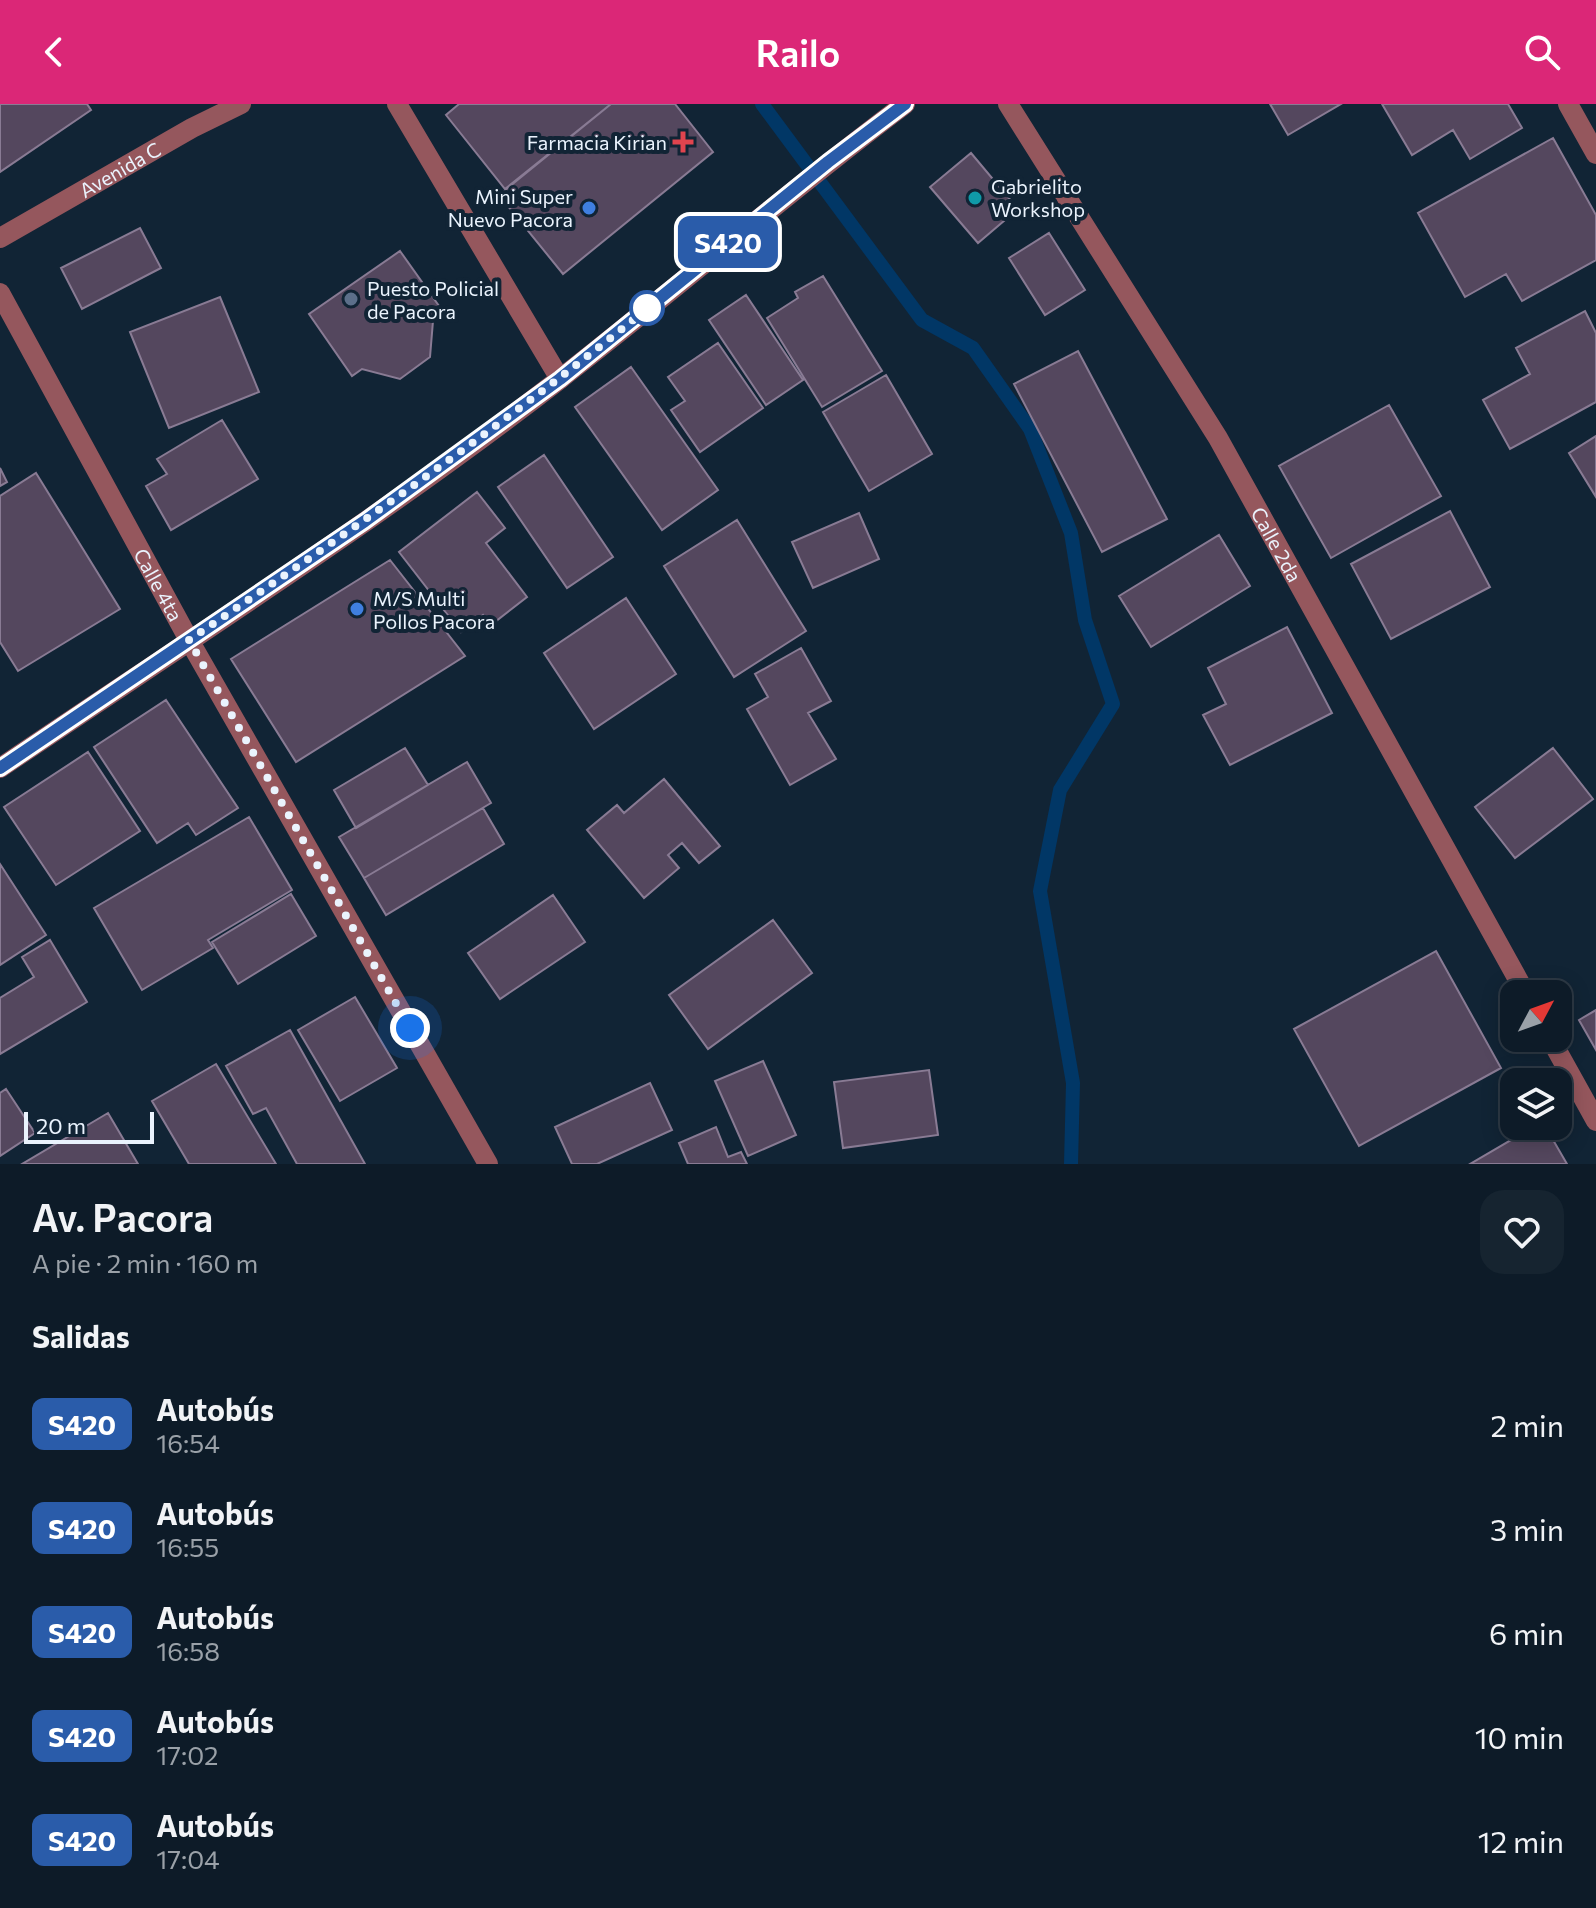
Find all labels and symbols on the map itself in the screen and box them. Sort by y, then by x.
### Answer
place label: Farmacia Kirian [527,130,667,154]
marker: Farmacia Kirian [674,133,692,151]
street label: Avenida C [75,137,165,202]
place label: Gabrielito Workshop [991,174,1085,221]
place label: Mini Super Nuevo Pacora [448,184,573,231]
marker: Gabrielito Workshop [966,189,984,207]
marker: Mini Super Nuevo Pacora [580,199,598,217]
line badge: S420 [672,216,784,268]
place label: Puesto Policial de Pacora [367,276,499,323]
marker: Puesto Policial de Pacora [342,290,360,308]
unlabelled marker [630,291,664,325]
street label: Calle 2da [1247,503,1307,586]
street label: Calle 4ta [129,544,188,625]
place label: M/S Multi Pollos Pacora [373,586,495,633]
marker: M/S Multi Pollos Pacora [348,600,366,618]
north arrow [1500,980,1572,1052]
your location [390,1008,430,1048]
scale bar [24,1108,154,1144]

